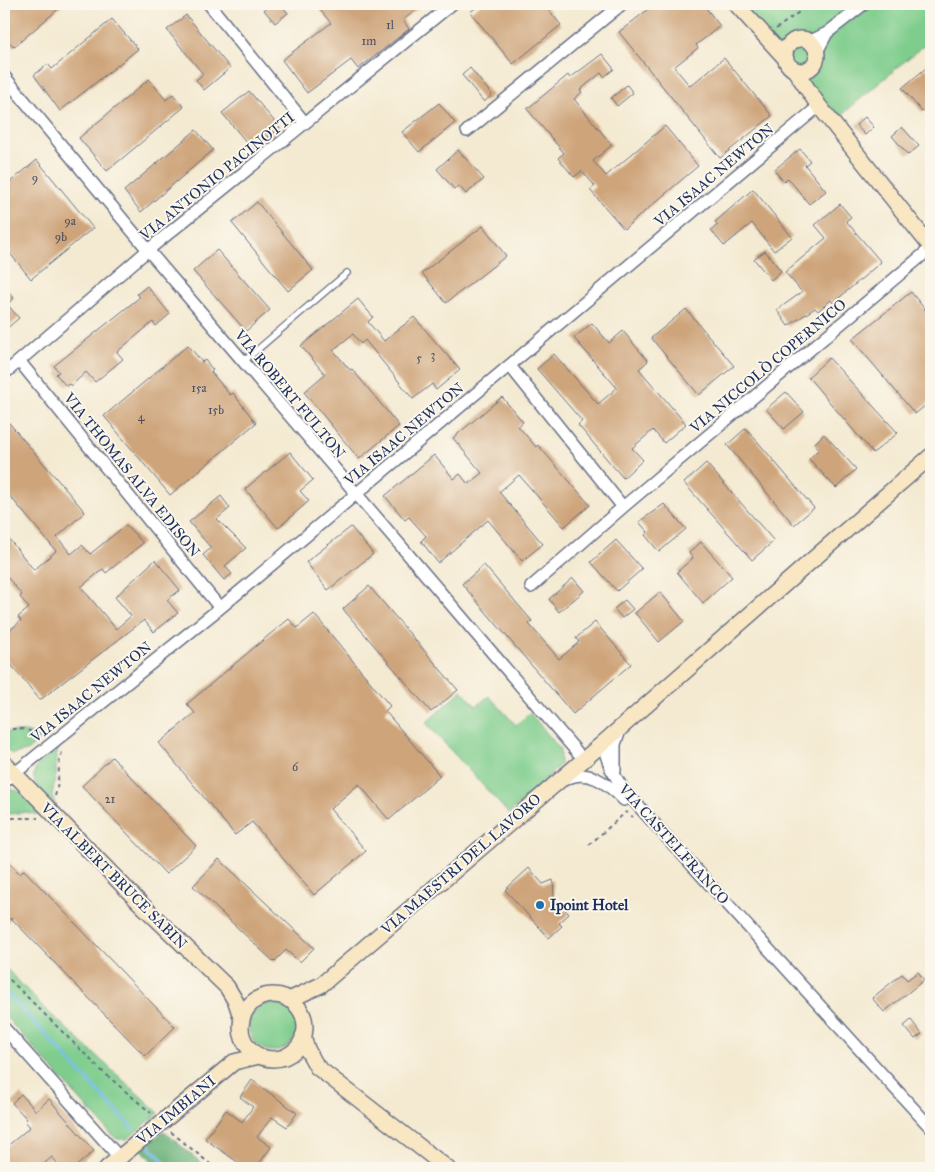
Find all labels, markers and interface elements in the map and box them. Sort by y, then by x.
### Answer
house number: 1l [386,18,395,32]
house number: 1m [362,34,376,48]
street label: VIA ANTONIO PACINOTTI [135,108,298,245]
street label: VIA ISAAC NEWTON [650,120,778,231]
house number: 9 [32,171,38,185]
house number: 9a [64,214,77,228]
house number: 9b [55,230,67,244]
street label: VIA NICCOLÒ COPERNICO [685,295,850,437]
street label: VIA ROBERT FULTON [230,325,349,462]
house number: 3 [431,348,436,362]
house number: 5 [416,351,422,365]
street label: VIA ISAAC NEWTON [340,379,468,490]
house number: 15a [191,381,208,395]
street label: VIA THOMAS ALVA EDISON [60,389,204,561]
house number: 15b [208,403,224,417]
house number: 4 [138,410,145,424]
street label: VIA ISAAC NEWTON [26,637,155,747]
house number: 6 [292,760,299,774]
street label: VIA CASTELFRANCO [614,779,733,908]
street label: VIA MAESTRI DEL LAVORO [377,790,545,939]
house number: 21 [105,792,116,806]
street label: VIA ALBERT BRUCE SABIN [36,798,191,953]
place label: Ipoint Hotel [550,896,629,915]
marker: Ipoint Hotel [534,899,546,911]
street label: VIA IMBIANI [132,1072,219,1149]

